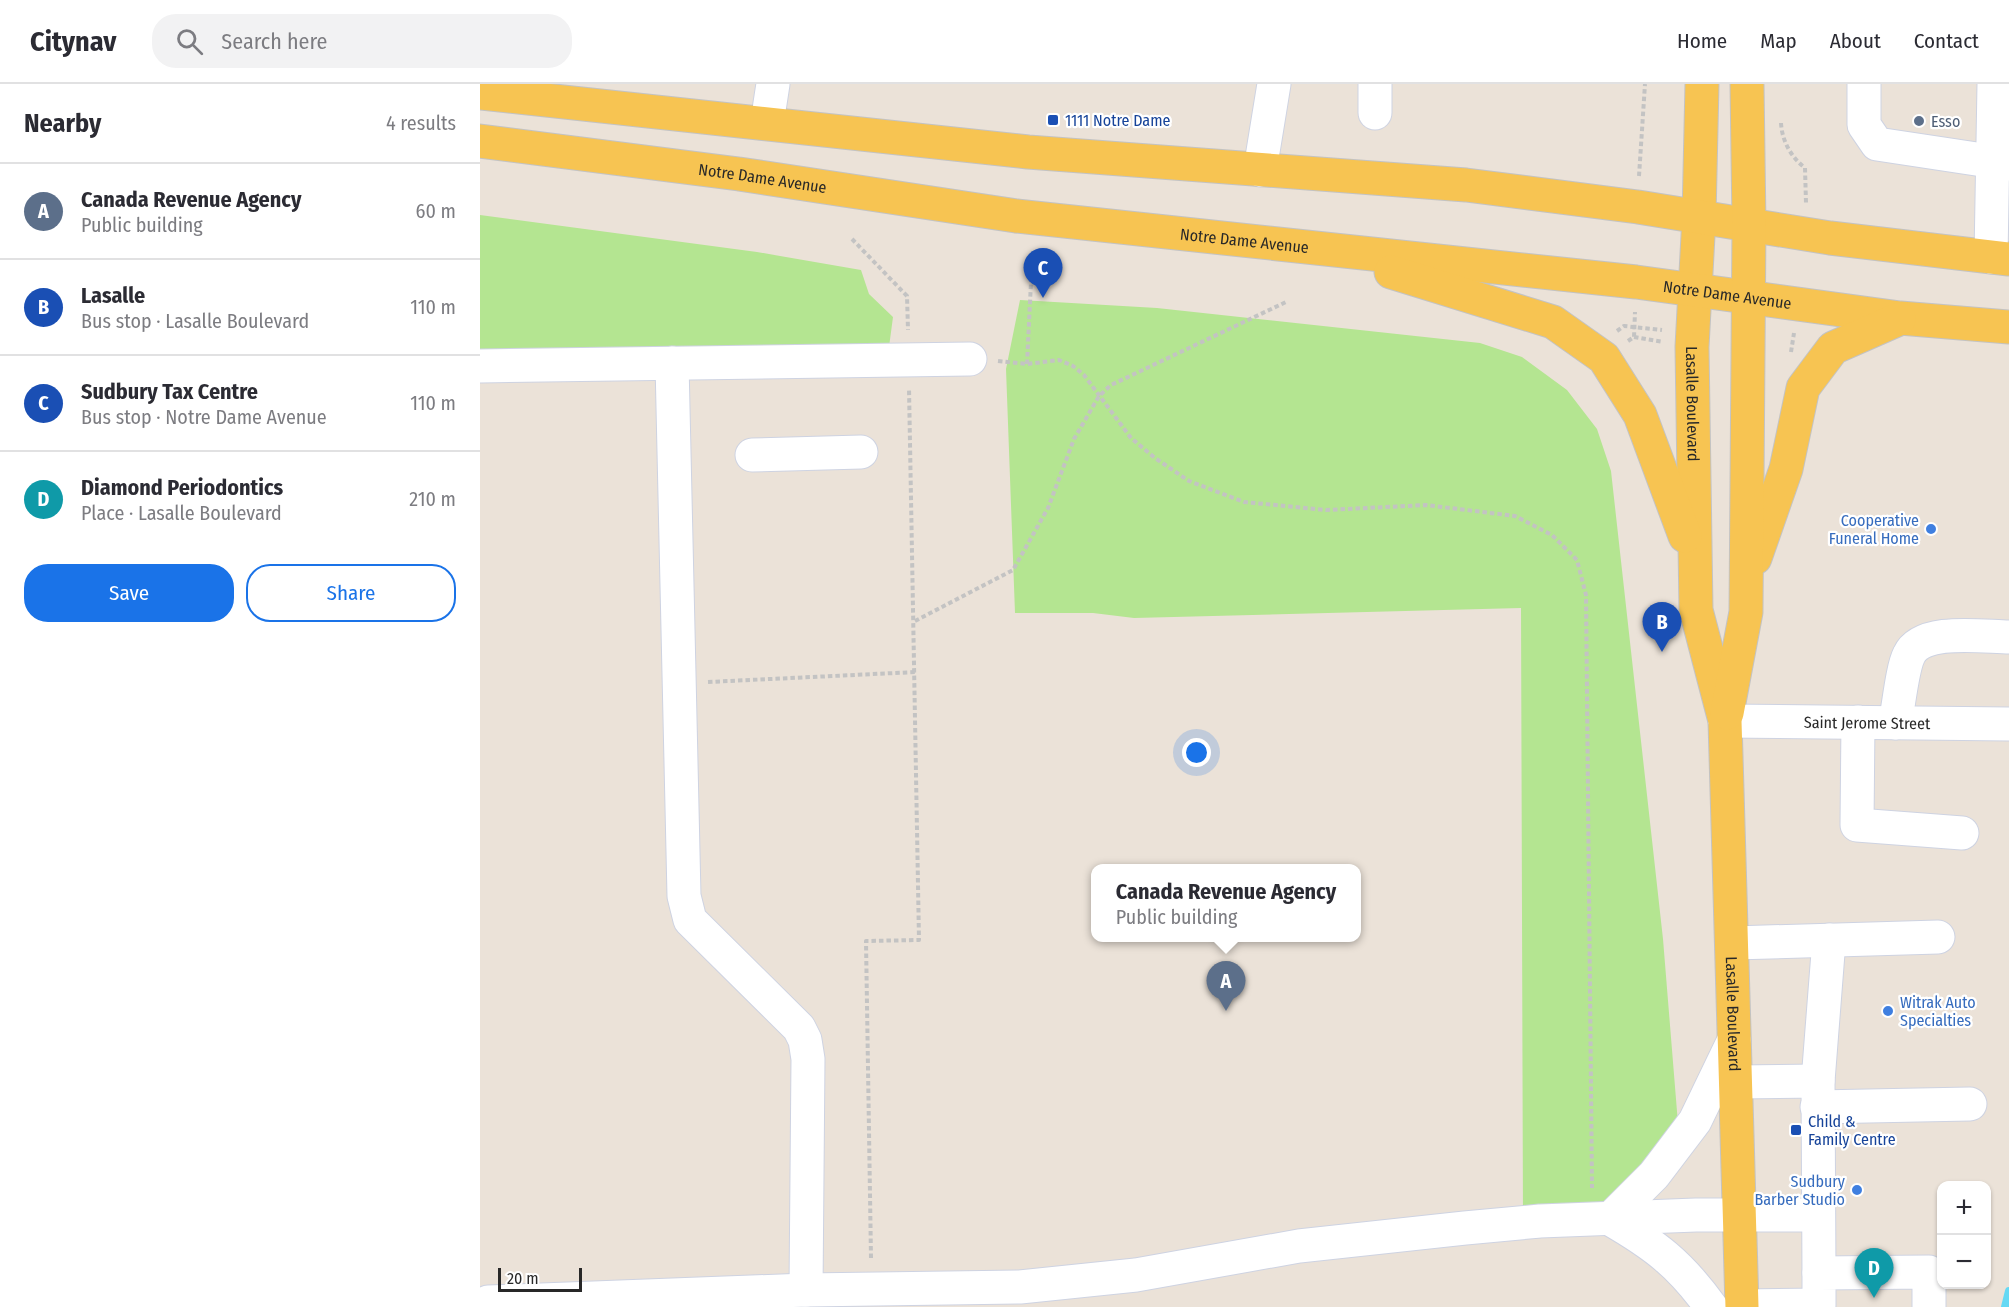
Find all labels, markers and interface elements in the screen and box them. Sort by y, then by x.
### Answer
search box [152,14,572,68]
text: Citynav [30,25,116,58]
icon: search [173,25,206,58]
text: Search here [221,28,327,55]
text: Home [1677,28,1727,54]
text: Map [1760,28,1797,54]
text: About [1830,28,1881,54]
text: Contact [1914,28,1979,54]
text: Nearby [24,108,101,139]
text: 4 results [386,111,456,135]
place label: 1111 Notre Dame [1065,111,1170,130]
place label: Esso [1931,112,1960,131]
marker: 1111 Notre Dame [1046,113,1060,127]
marker: Esso [1912,114,1926,128]
street label: Notre Dame Avenue [697,159,828,197]
text: Canada Revenue Agency [81,186,301,213]
text: A [38,199,49,223]
text: 60 m [416,199,456,223]
text: Public building [81,213,203,237]
street label: Notre Dame Avenue [1179,224,1310,257]
pin: C [1024,248,1062,298]
street label: Notre Dame Avenue [1662,276,1793,313]
text: Lasalle [81,282,145,309]
text: B [38,295,49,319]
text: 110 m [410,295,456,319]
text: Bus stop · Lasalle Boulevard [81,309,309,333]
street label: Lasalle Boulevard [1682,346,1703,462]
text: Sudbury Tax Centre [81,378,258,405]
text: C [38,391,49,415]
text: 110 m [410,391,456,415]
text: Bus stop · Notre Dame Avenue [81,405,327,429]
text: Diamond Periodontics [81,474,283,501]
text: D [38,487,49,511]
text: 210 m [409,487,456,511]
text: Place · Lasalle Boulevard [81,501,282,525]
place label: Cooperative Funeral Home [1829,511,1919,548]
marker: Cooperative Funeral Home [1924,522,1938,536]
button: Save [24,564,234,622]
button: Share [246,564,456,622]
pin: B [1642,602,1682,652]
street label: Saint Jerome Street [1804,712,1931,733]
your location [1182,738,1211,767]
popup [1091,864,1361,942]
text: Canada Revenue Agency [1116,878,1336,905]
text: Public building [1116,905,1238,929]
street label: Lasalle Boulevard [1722,956,1745,1072]
pin: A [1206,962,1246,1011]
place label: Witrak Auto Specialties [1900,993,1976,1030]
marker: Witrak Auto Specialties [1881,1004,1895,1018]
place label: Child & Family Centre [1808,1112,1896,1149]
marker: Child & Family Centre [1789,1123,1803,1137]
place label: Sudbury Barber Studio [1755,1172,1846,1209]
map controls [1937,1181,1991,1289]
button: + [1937,1181,1991,1235]
marker: Sudbury Barber Studio [1850,1183,1864,1197]
button: − [1937,1235,1991,1289]
pin: D [1854,1248,1894,1298]
scale bar [498,1265,582,1292]
text: 20 m [507,1269,538,1288]

